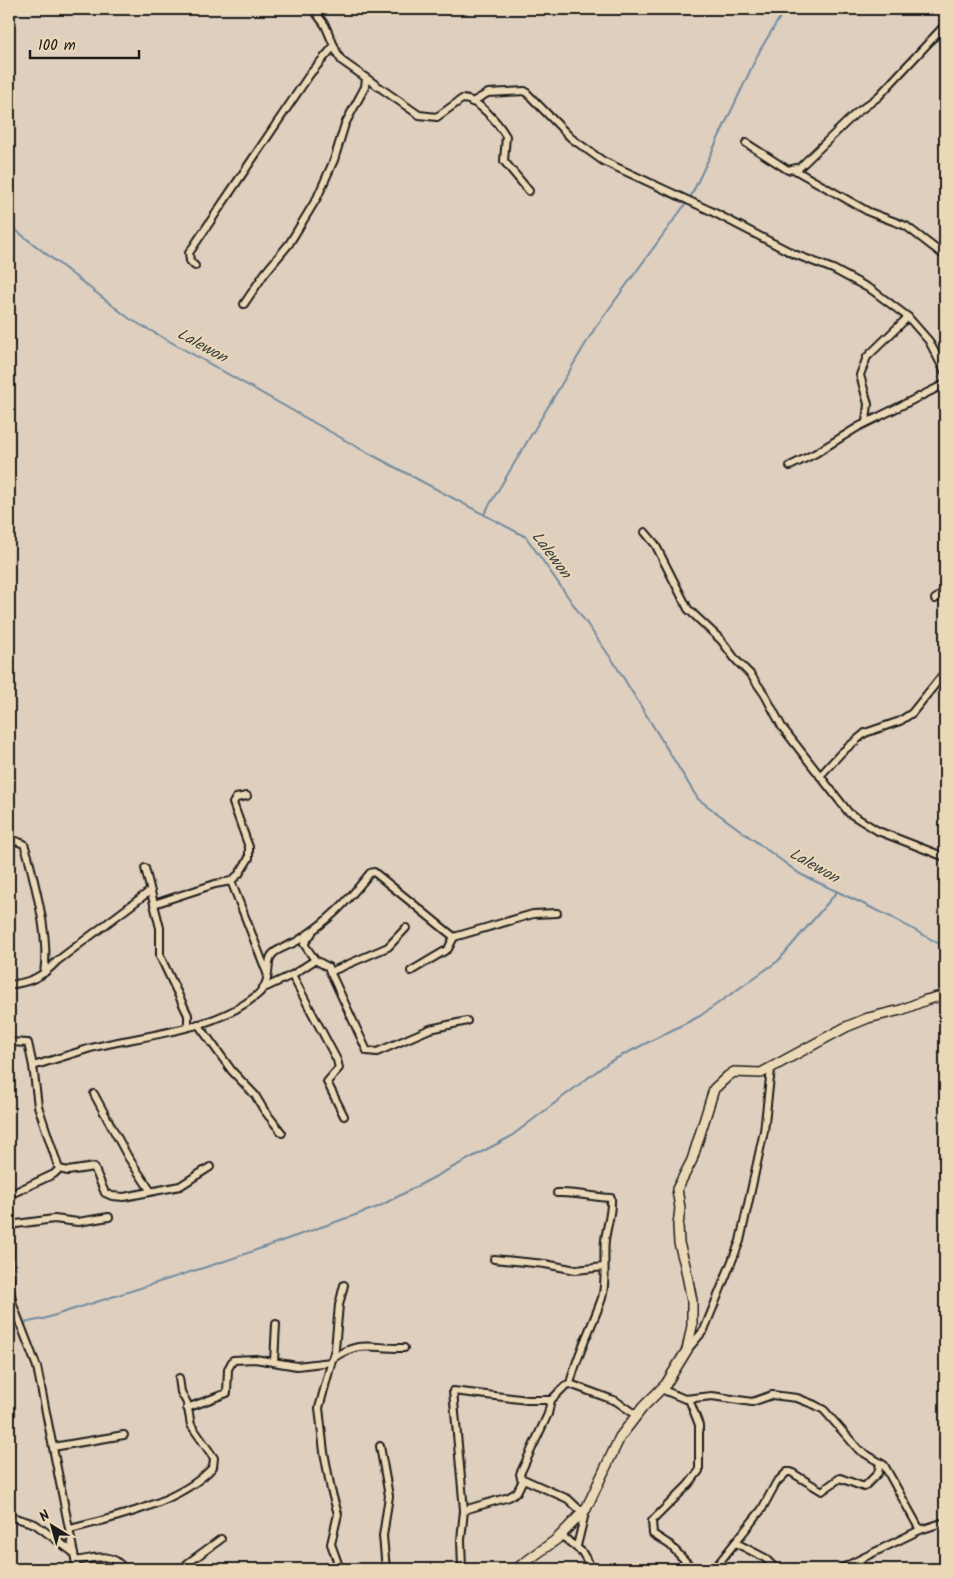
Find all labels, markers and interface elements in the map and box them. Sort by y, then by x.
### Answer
scale bar [30,28,139,60]
text: 100 m [38,34,76,58]
water label: Lalewon [172,322,233,371]
water label: Lalewon [525,526,578,585]
water label: Lalewon [784,842,845,891]
north arrow [28,1500,78,1550]
text: N [35,1505,55,1528]

